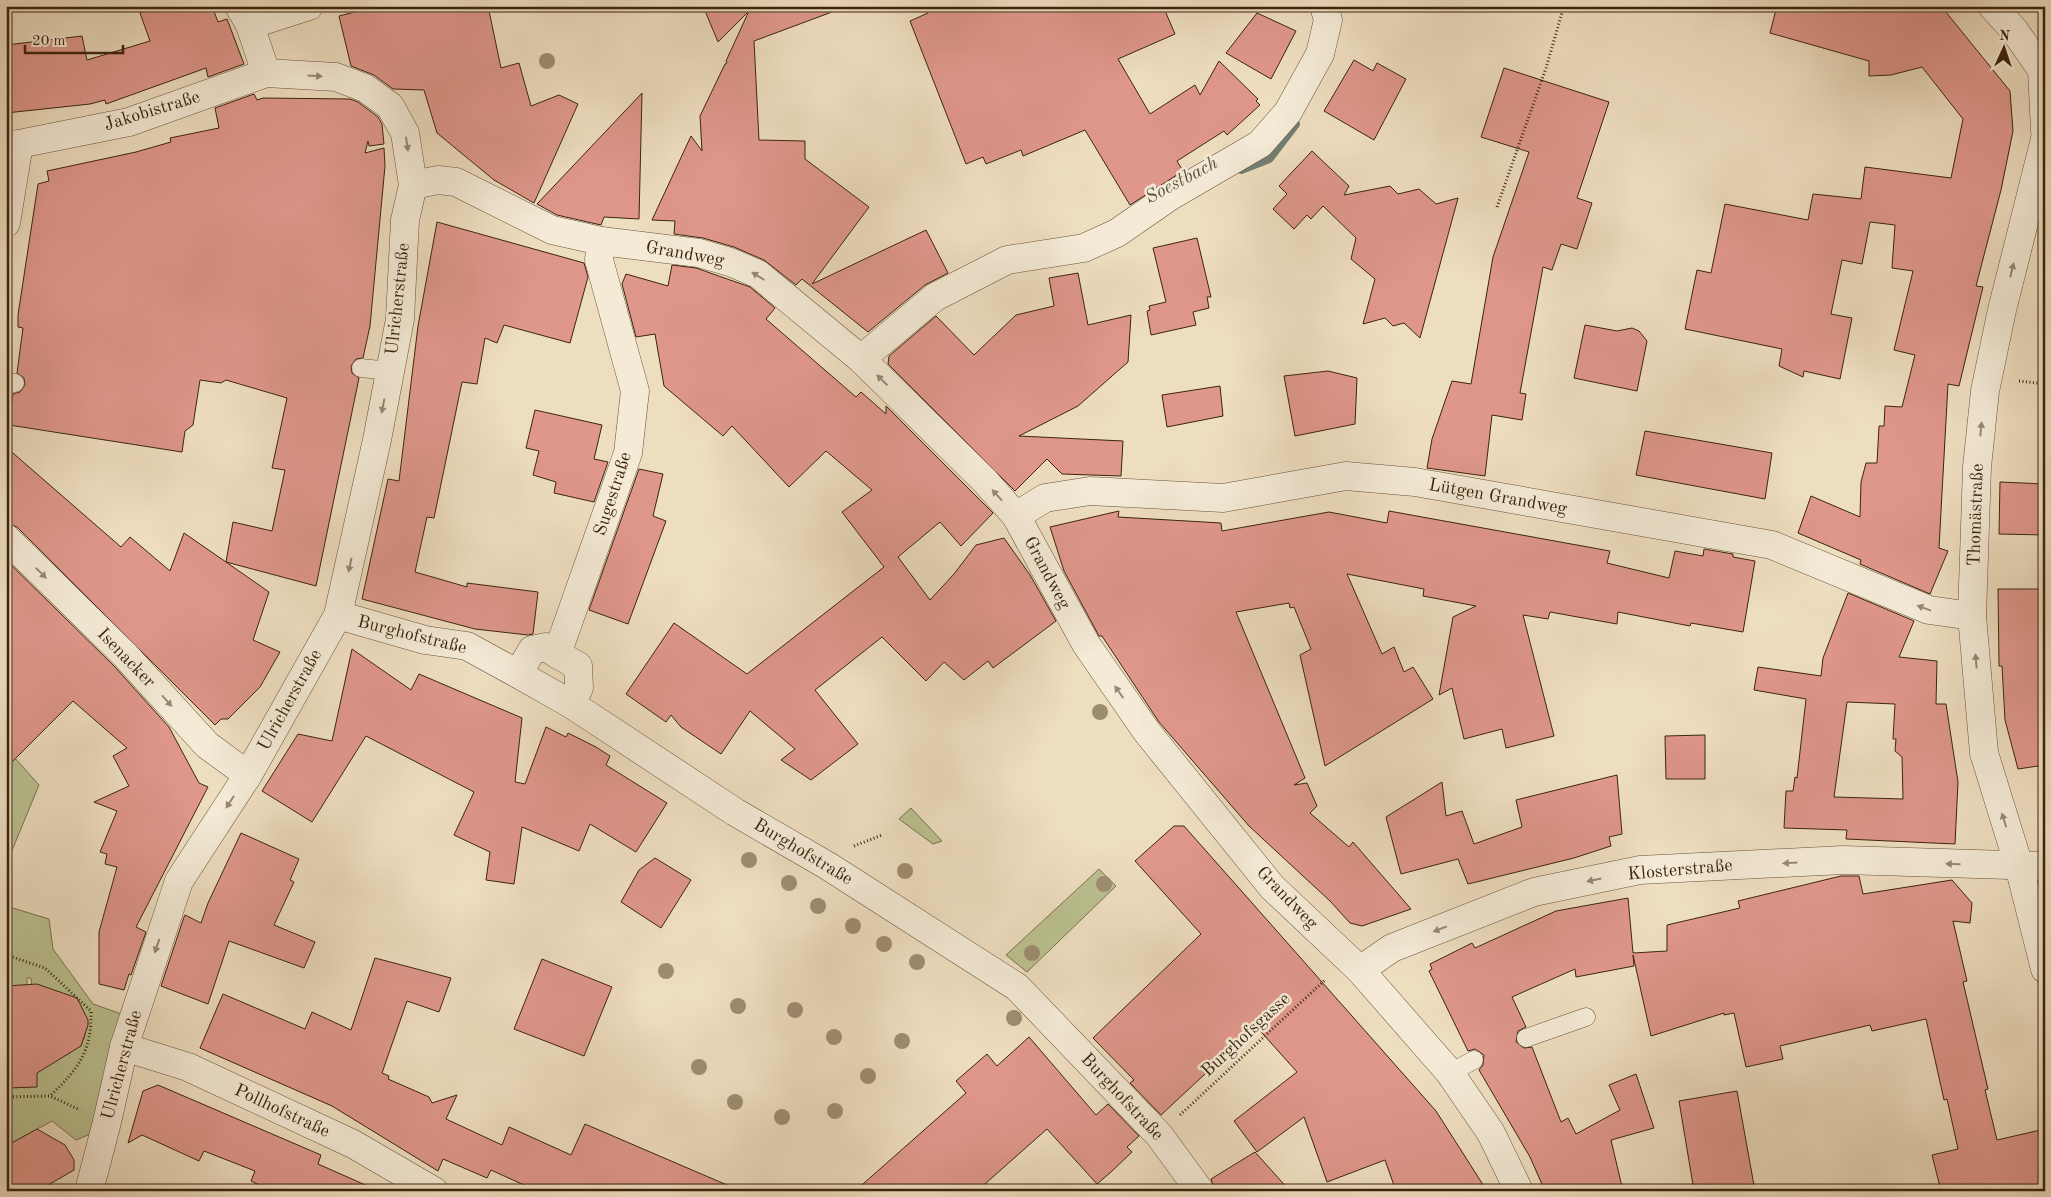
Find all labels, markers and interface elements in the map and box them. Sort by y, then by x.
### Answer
scale bar [25,22,122,54]
north arrow [1978,22,2028,72]
text: N [1999,29,2011,43]
text: 20 m [32,34,66,49]
one-way arrow [307,72,323,80]
street label: Jakobistraße [102,88,202,134]
one-way arrow [403,136,411,152]
water label: Soestbach [1142,154,1222,208]
street label: Grandweg [644,238,726,270]
street label: Ulricherstraße [383,242,413,356]
one-way arrow [2009,262,2017,277]
one-way arrow [751,271,765,280]
one-way arrow [876,374,888,386]
one-way arrow [379,399,387,415]
one-way arrow [1977,421,1985,437]
street label: Sugestraße [591,450,635,538]
street label: Thomästraße [1965,463,1987,567]
street label: Lütgen Grandweg [1427,476,1569,518]
one-way arrow [991,489,1003,501]
street label: Grandweg [1020,534,1074,613]
one-way arrow [346,558,354,573]
one-way arrow [35,566,47,578]
one-way arrow [1916,603,1931,611]
street label: Burghofstraße [356,613,468,657]
street label: Isenacker [94,625,159,692]
street label: Ulricherstraße [255,646,325,754]
one-way arrow [1971,653,1979,669]
one-way arrow [1114,685,1124,698]
one-way arrow [161,695,173,707]
one-way arrow [225,796,235,809]
one-way arrow [2000,812,2008,827]
street label: Burghofstraße [750,815,856,889]
street label: Klosterstraße [1627,856,1733,884]
one-way arrow [1782,859,1798,867]
one-way arrow [1945,860,1961,868]
street label: Grandweg [1253,863,1321,933]
one-way arrow [1587,876,1602,884]
one-way arrow [1432,925,1447,933]
one-way arrow [153,939,161,954]
street label: Burghofsgasse [1198,990,1294,1080]
street label: Ulricherstraße [99,1008,145,1122]
street label: Burghofstraße [1077,1050,1167,1144]
street label: Pollhofstraße [232,1081,332,1141]

